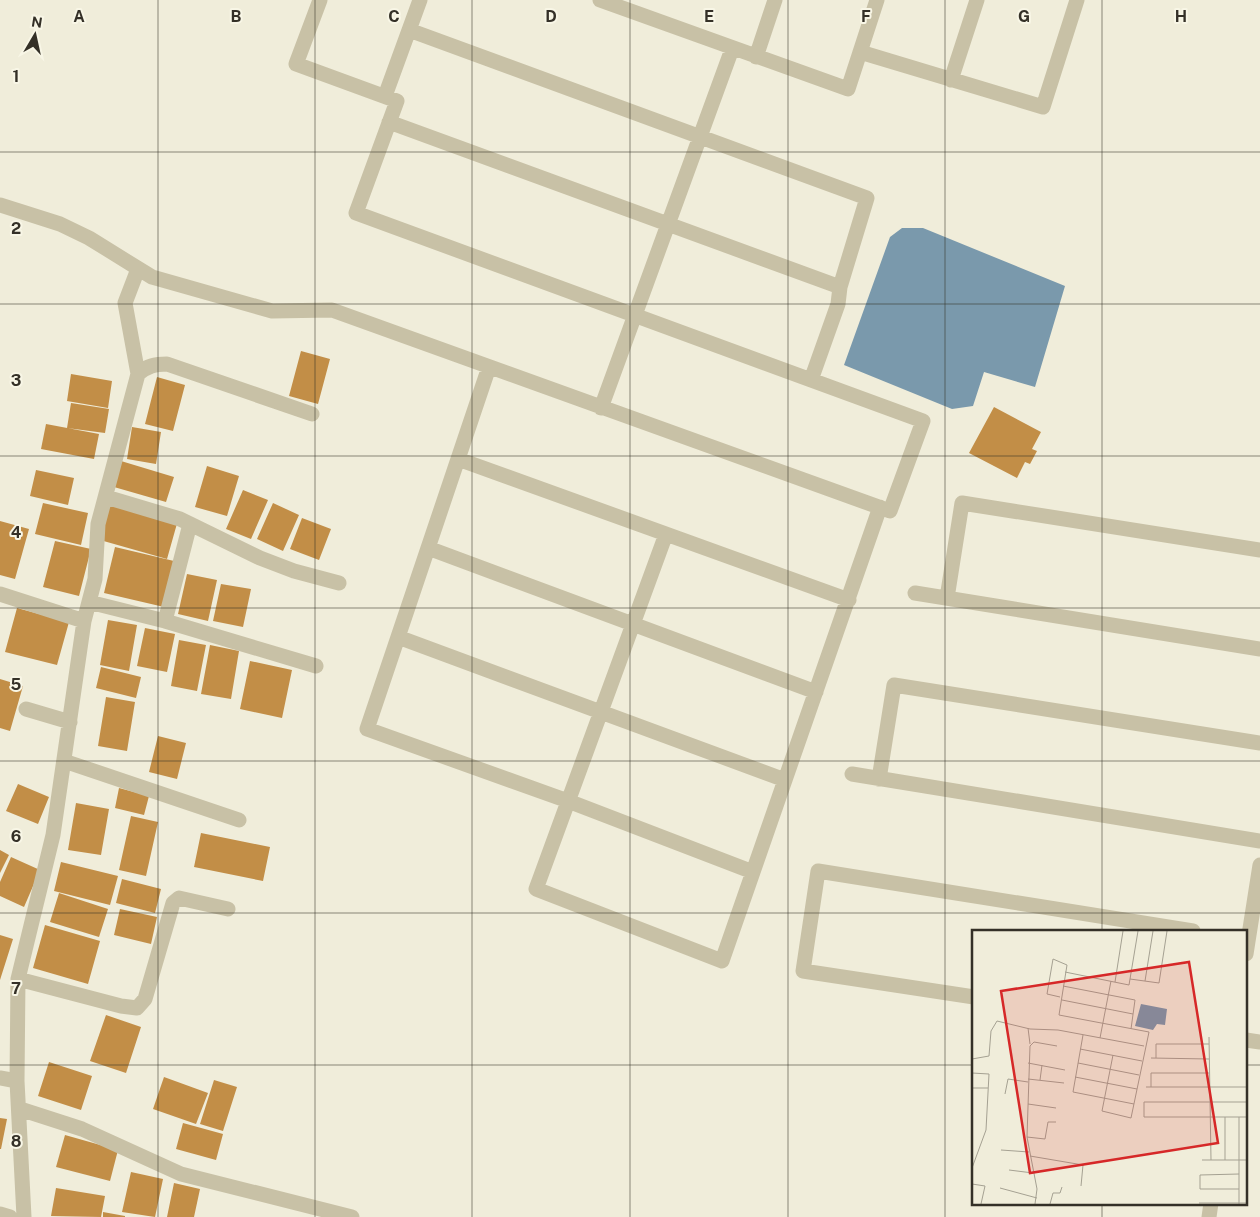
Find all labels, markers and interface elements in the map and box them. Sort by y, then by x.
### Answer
text: A [73,7,85,26]
text: B [231,7,242,26]
text: C [388,7,400,26]
text: D [545,7,557,26]
text: E [704,7,714,26]
text: F [861,7,871,26]
text: G [1018,7,1030,26]
text: H [1175,7,1187,26]
north arrow [10,10,60,60]
text: N [30,13,44,31]
text: 1 [13,67,19,86]
text: 2 [11,219,21,238]
text: 3 [11,371,21,390]
text: 4 [11,523,22,542]
text: 5 [11,675,22,694]
text: 6 [11,827,21,846]
inset map [972,930,1248,1204]
text: 7 [11,979,21,998]
text: 8 [11,1132,22,1151]

